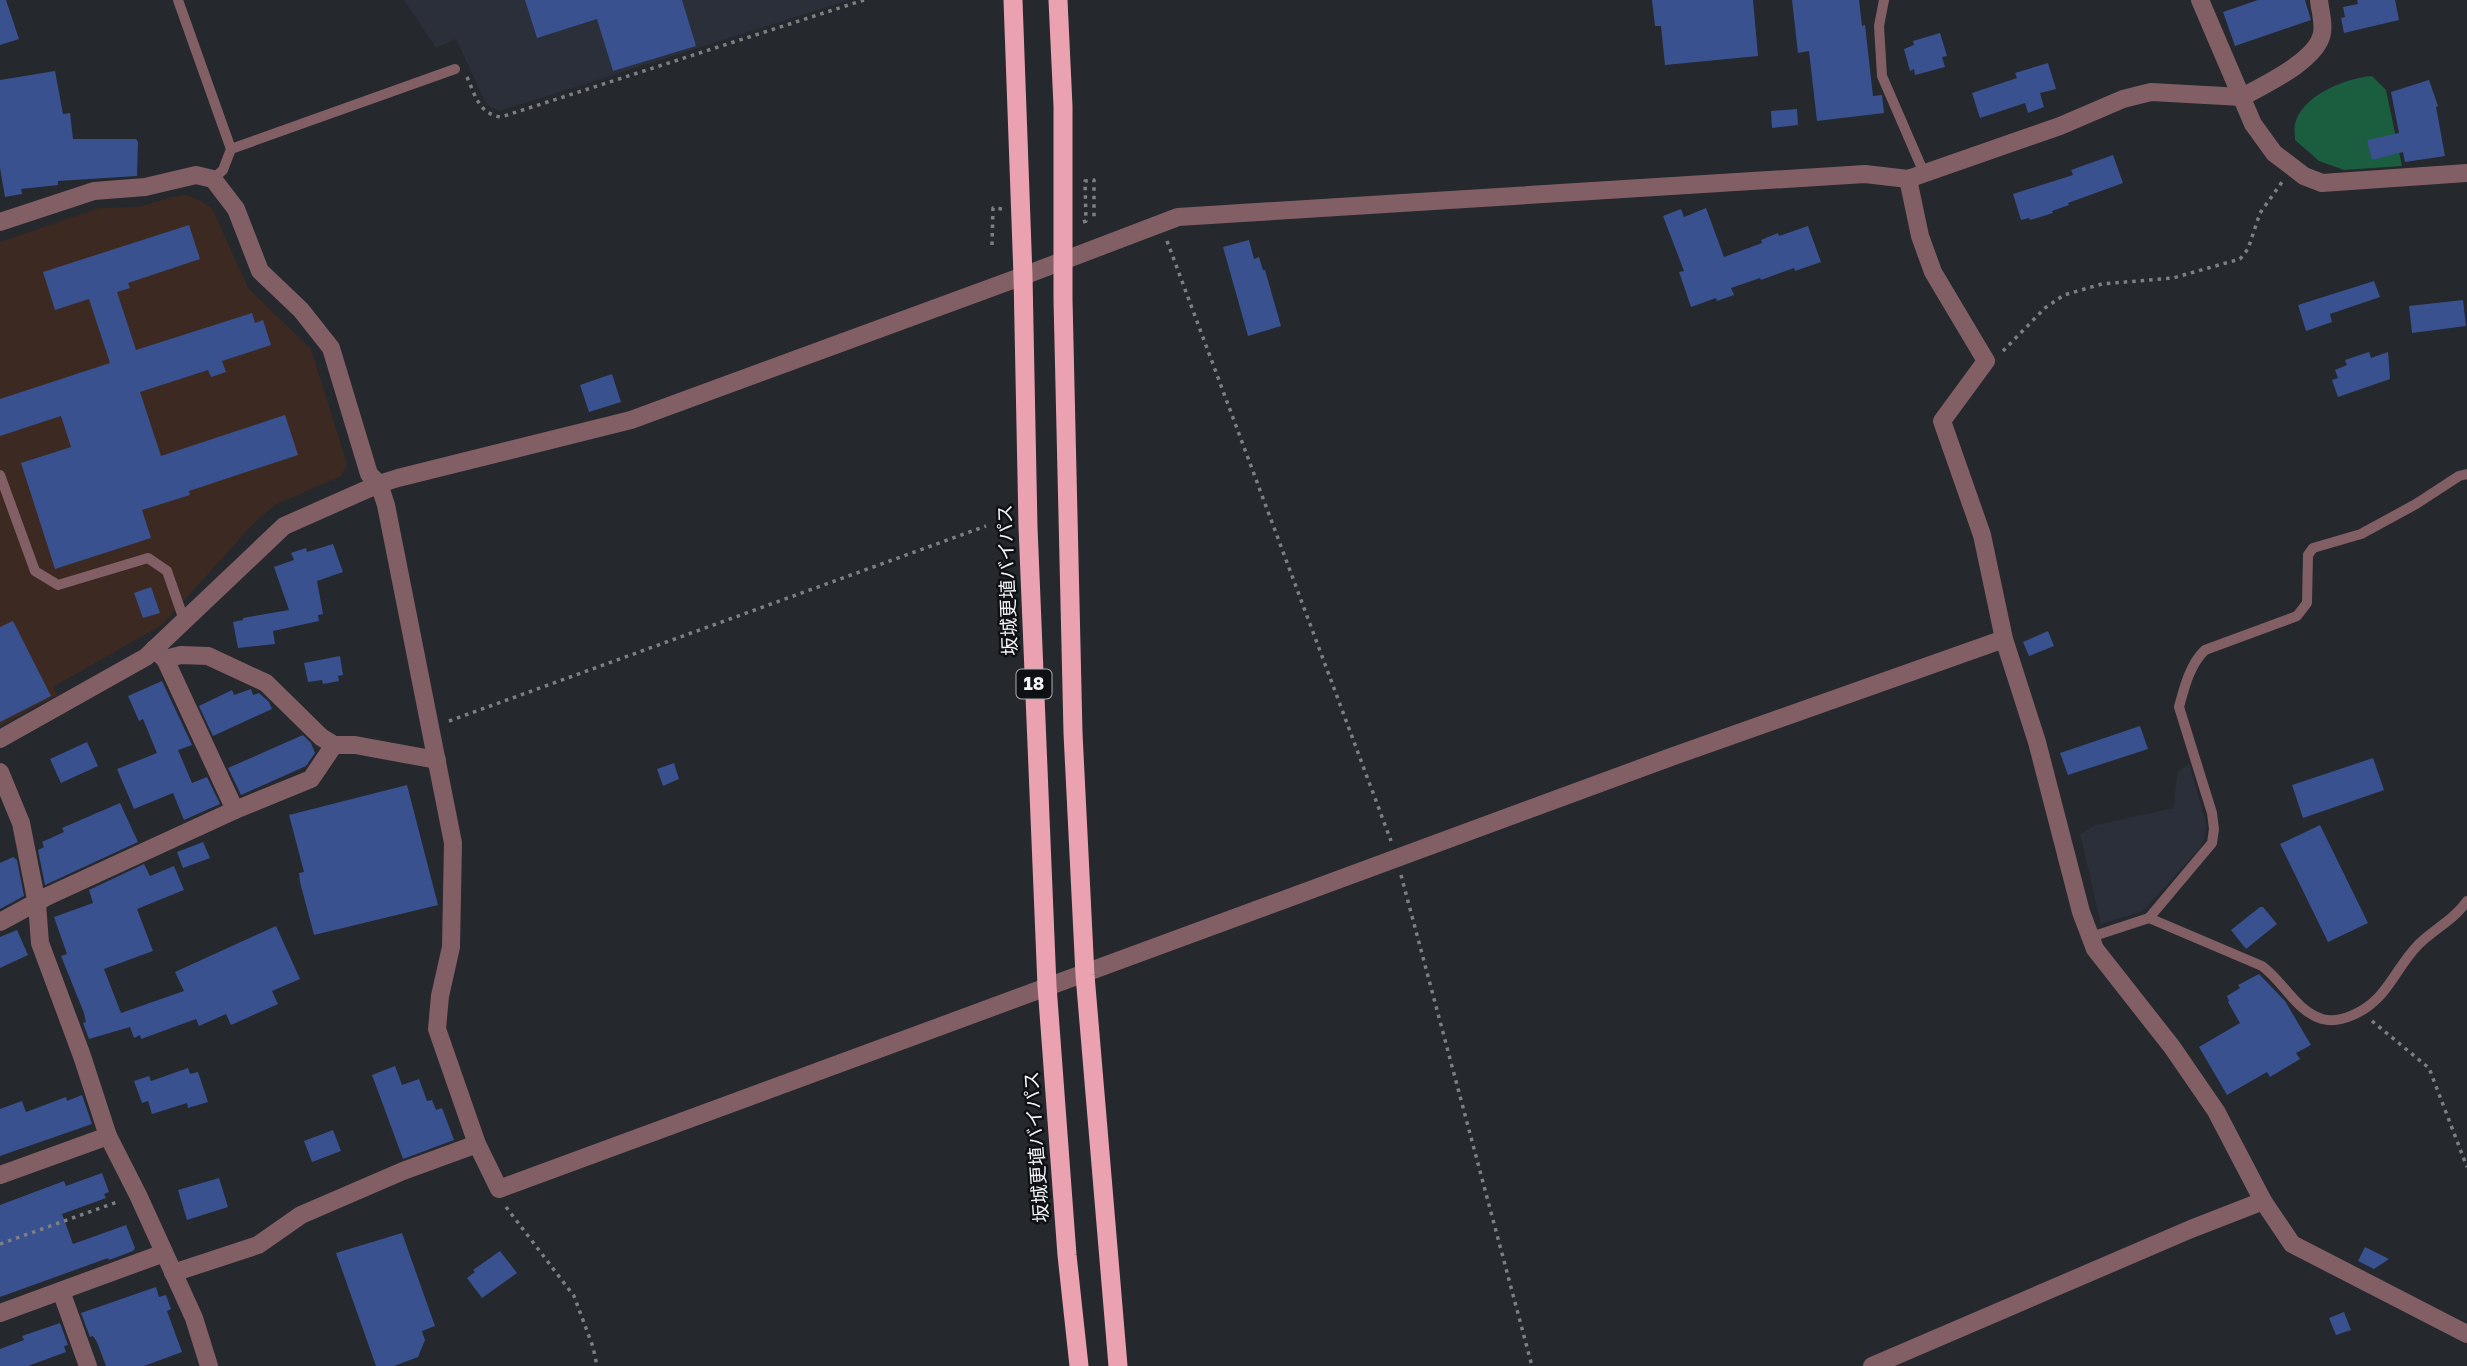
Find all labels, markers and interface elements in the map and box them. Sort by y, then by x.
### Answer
street label: 坂城更埴バイパス [992,504,1021,656]
road number: 18 [1016,670,1052,698]
street label: 坂城更埴バイパス [1019,1071,1052,1223]

